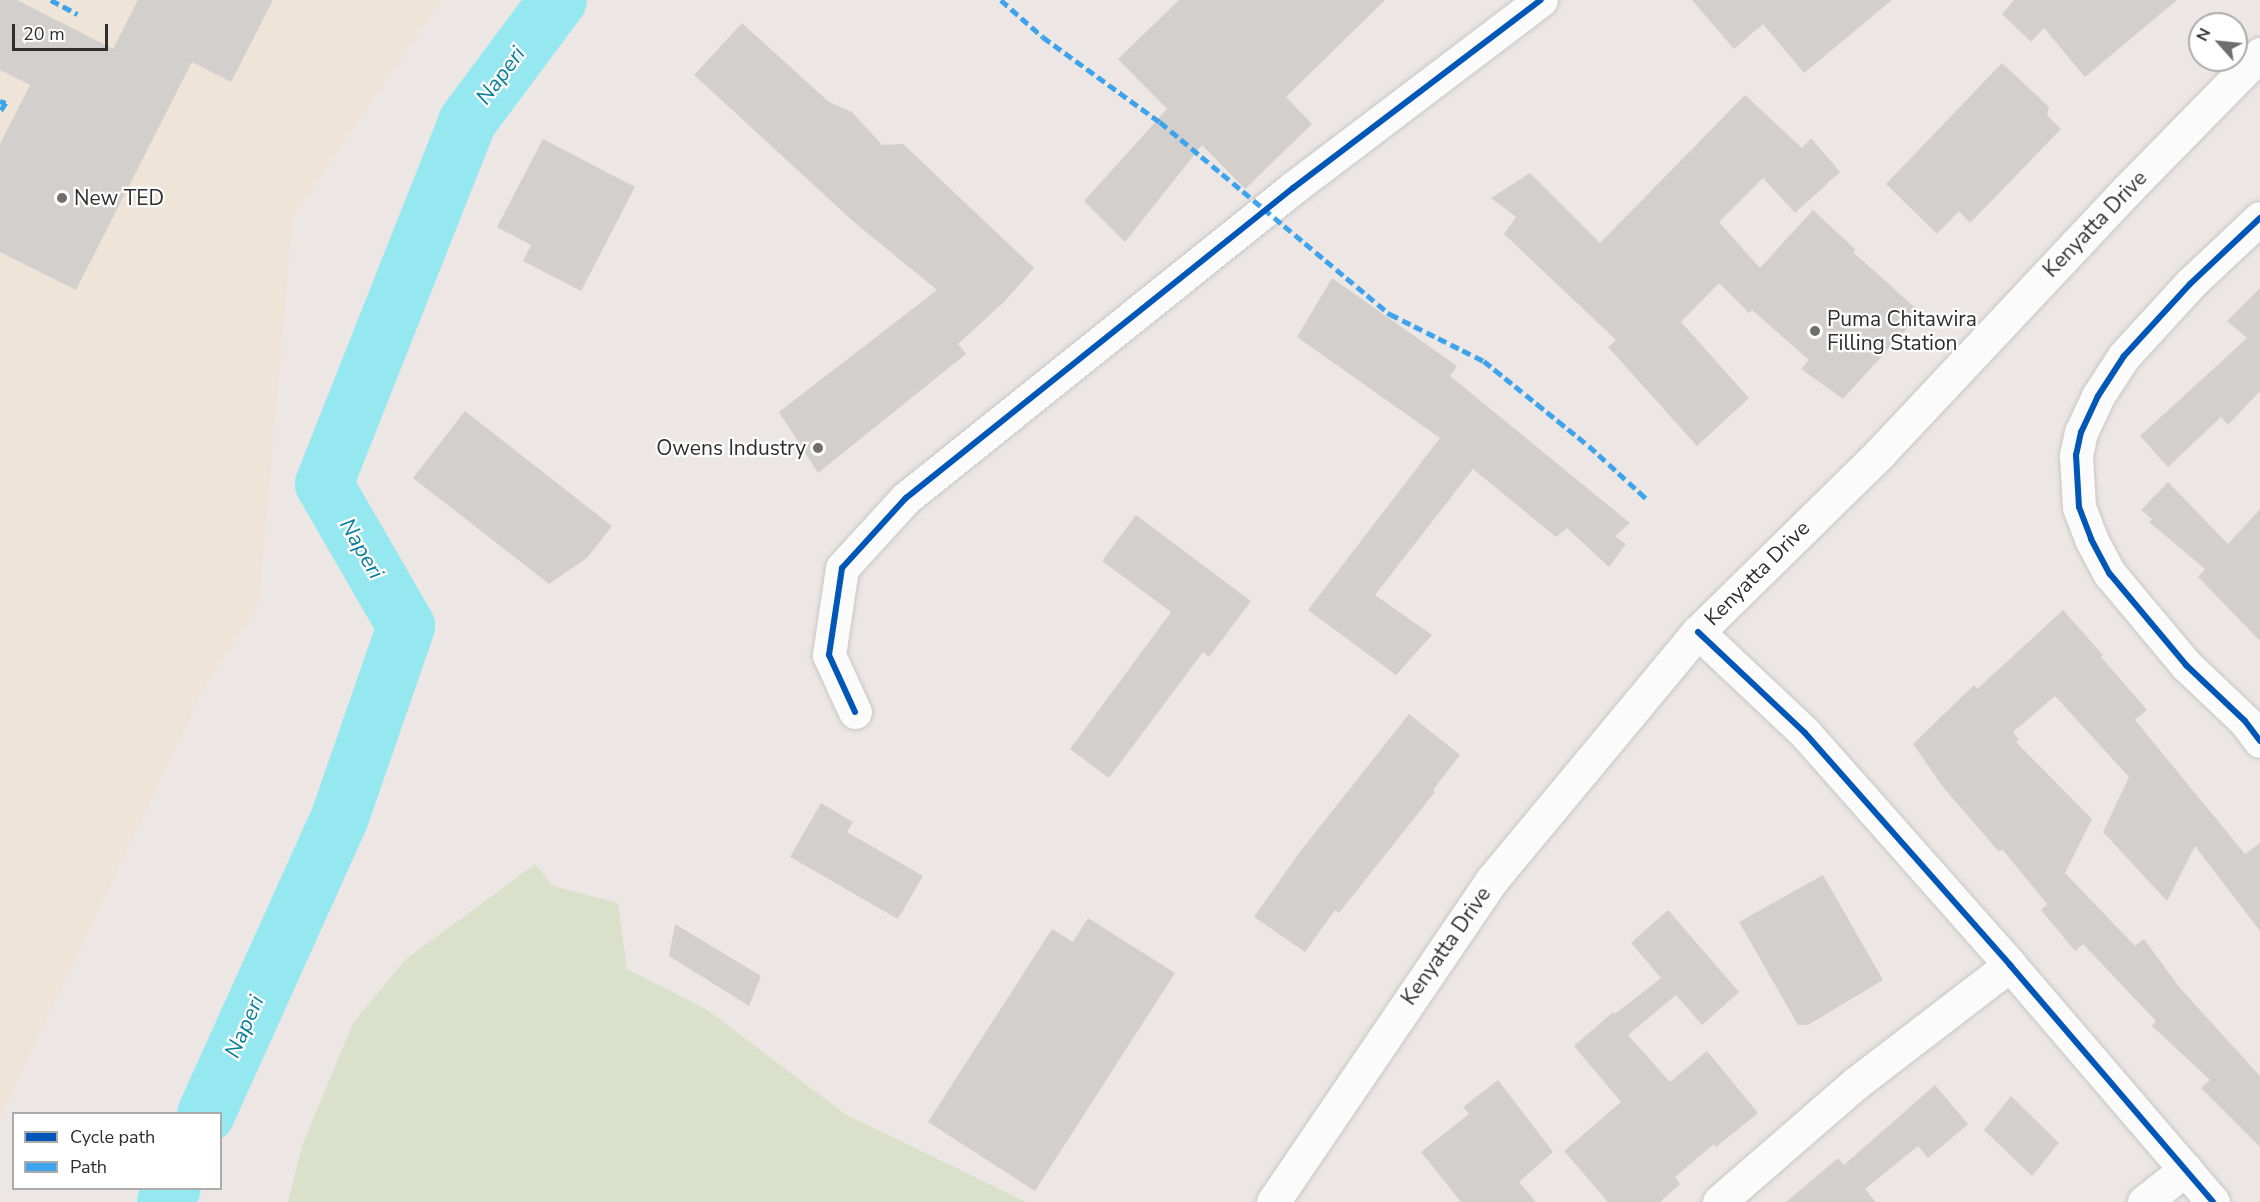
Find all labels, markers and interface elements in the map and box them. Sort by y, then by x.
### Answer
scale bar [15,12,111,50]
north arrow [2188,12,2248,72]
text: 20 m [23,22,65,46]
text: N [2191,24,2216,45]
water label: Naperi [471,42,531,110]
street label: Kenyatta Drive [2038,165,2152,283]
place label: New TED [74,185,164,211]
marker: New TED [55,191,69,205]
place label: Puma Chitawira Filling Station [1827,306,1977,356]
marker: Puma Chitawira Filling Station [1808,324,1822,338]
place label: Owens Industry [656,435,806,461]
marker: Owens Industry [811,441,825,455]
water label: Naperi [333,514,389,584]
street label: Kenyatta Drive [1699,515,1815,631]
street label: Kenyatta Drive [1396,882,1496,1010]
water label: Naperi [220,992,270,1062]
legend [12,1112,222,1190]
text: Cycle path [70,1125,155,1149]
text: Path [70,1155,107,1179]

